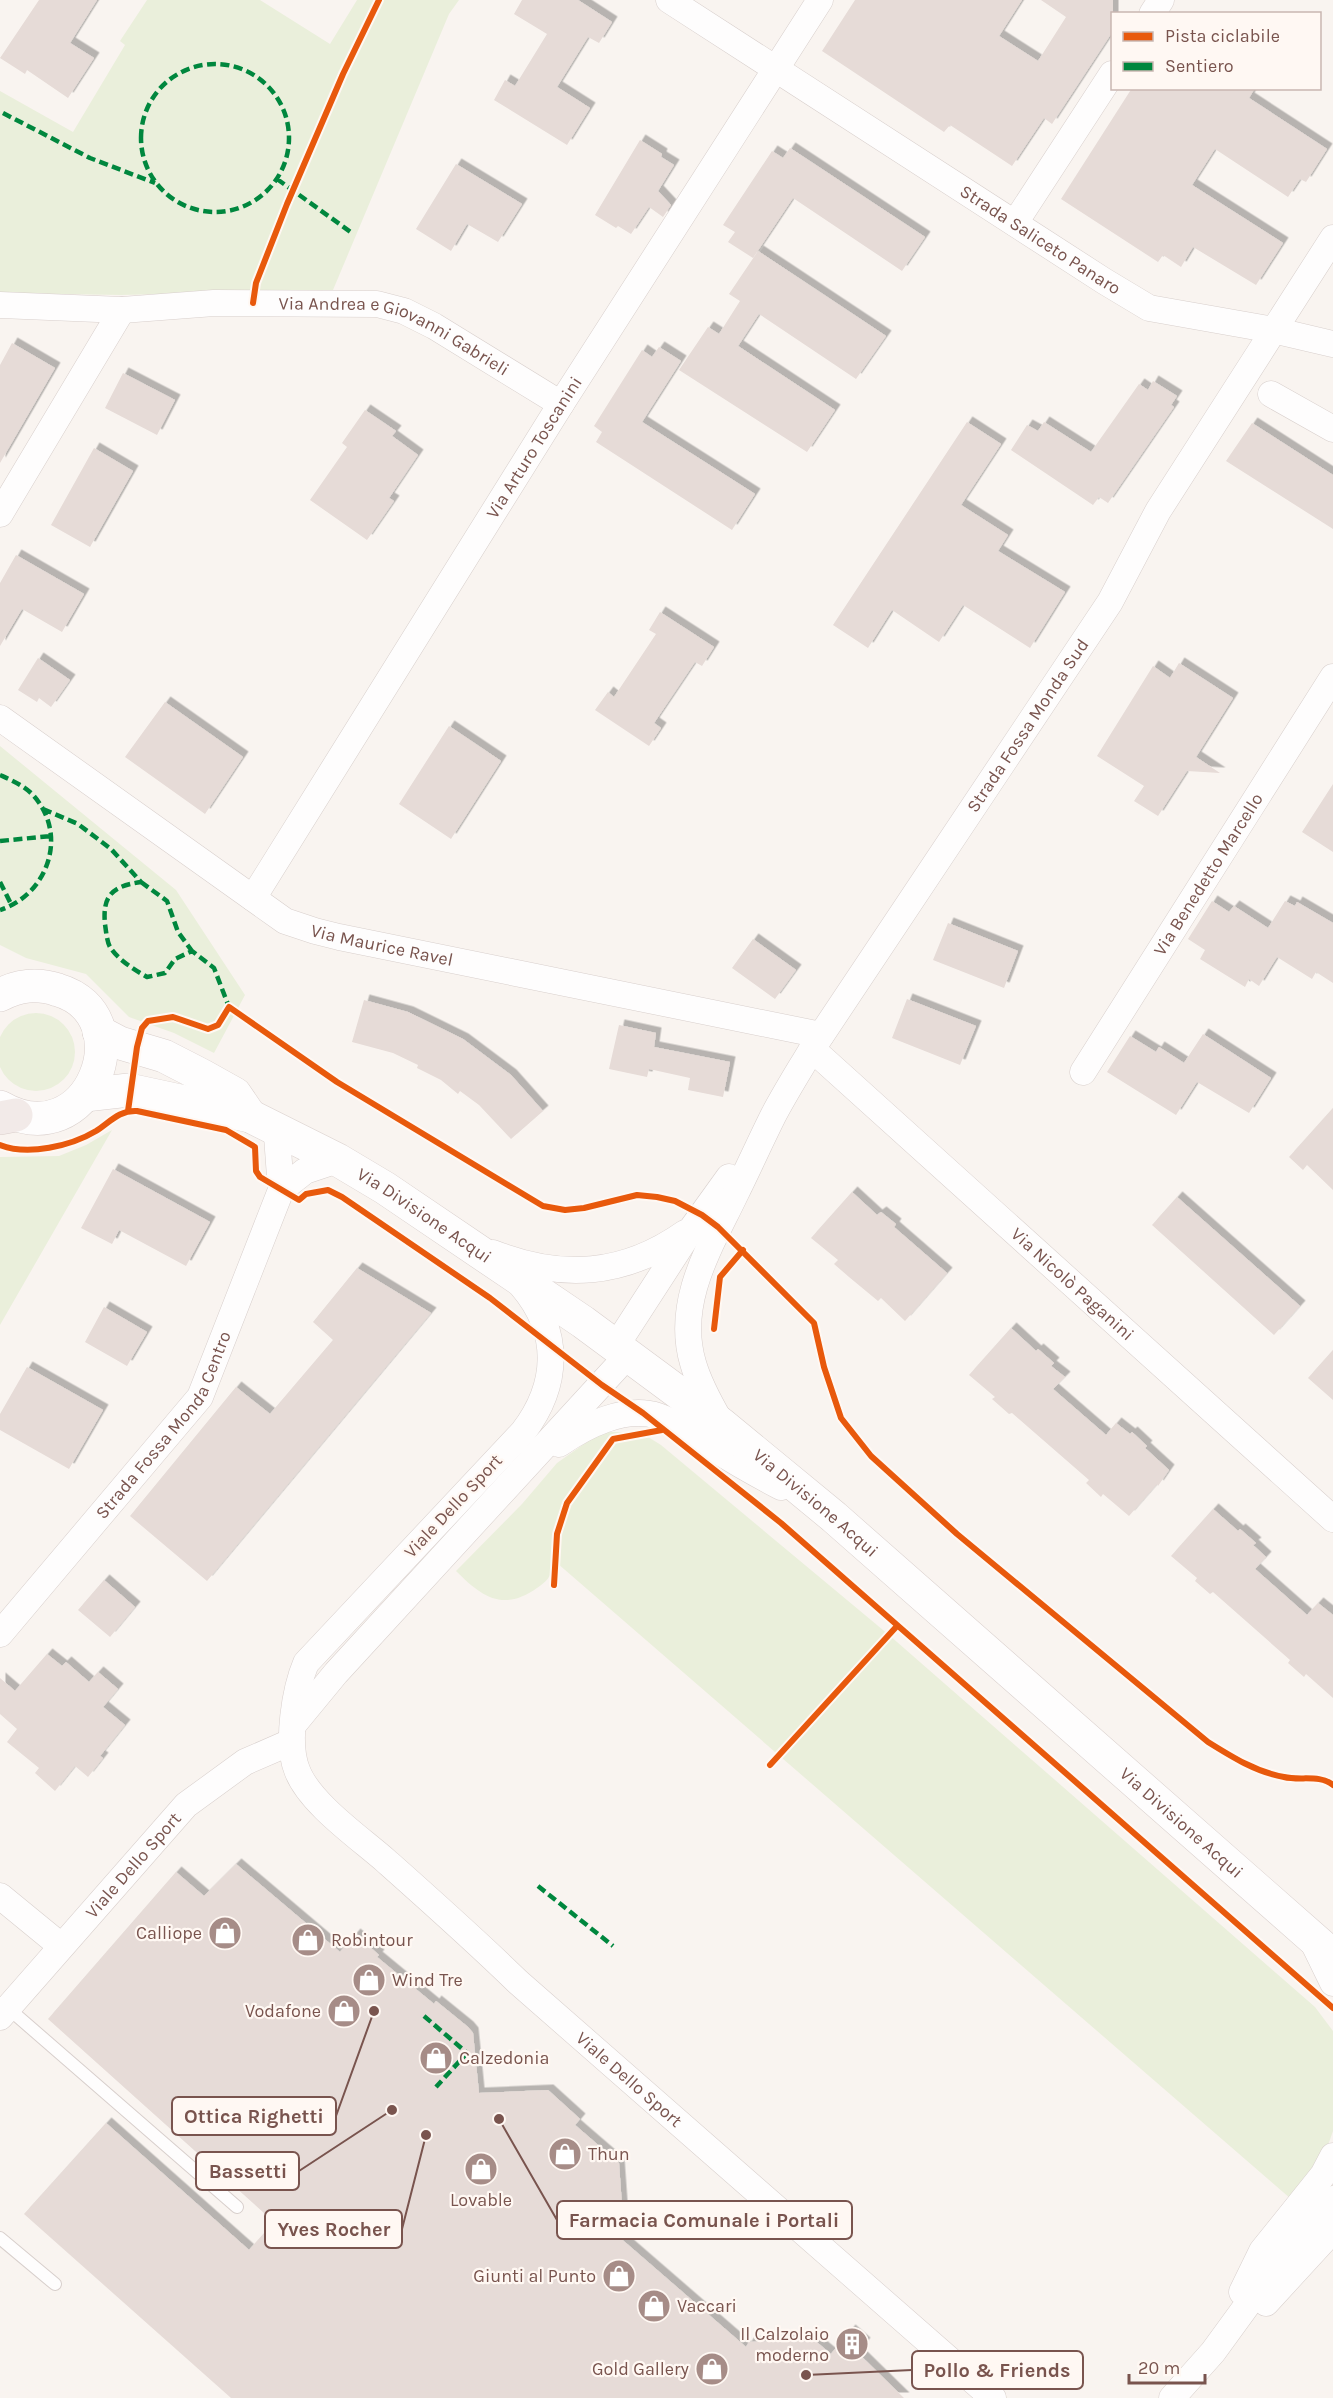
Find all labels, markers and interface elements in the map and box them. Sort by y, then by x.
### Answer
legend [1111,12,1321,90]
text: Pista ciclabile [1165,25,1280,47]
text: Sentiero [1165,55,1234,77]
street label: Strada Saliceto Panaro [956,180,1125,299]
street label: Via Andrea e Giovanni Gabrieli [279,292,513,380]
street label: Via Arturo Toscanini [481,372,587,523]
street label: Strada Fossa Monda Sud [962,634,1094,816]
street label: Via Benedetto Marcello [1149,789,1268,960]
street label: Via Maurice Ravel [309,919,455,971]
street label: Via Divisione Acqui [353,1163,496,1268]
street label: Via Nicolò Paganini [1007,1223,1139,1345]
street label: Strada Fossa Monda Centro [91,1328,236,1523]
street label: Via Divisione Acqui [749,1444,883,1562]
street label: Viale Dello Sport [399,1449,507,1562]
street label: Via Divisione Acqui [1115,1763,1248,1883]
street label: Viale Dello Sport [81,1807,186,1923]
shop icon: Calliope [207,1915,243,1951]
place label: Calliope [136,1922,202,1944]
shop icon: Robintour [290,1922,326,1958]
place label: Robintour [331,1929,413,1951]
shop icon: Wind Tre [351,1962,387,1998]
place label: Wind Tre [392,1969,463,1991]
shop icon: Vodafone [326,1993,362,2029]
place label: Vodafone [245,2000,321,2022]
street label: Viale Dello Sport [572,2027,687,2132]
shop icon: Calzedonia [418,2040,454,2076]
place label: Calzedonia [459,2047,549,2069]
callout: Ottica Righetti [172,2097,336,2135]
text: Ottica Righetti [184,2105,324,2128]
shop icon: Thun [547,2136,583,2172]
place label: Thun [588,2143,630,2165]
shop icon: Lovable [463,2151,499,2187]
callout: Bassetti [196,2152,299,2190]
text: Bassetti [209,2160,287,2183]
place label: Lovable [450,2189,512,2211]
callout: Farmacia Comunale i Portali [557,2201,852,2239]
text: Farmacia Comunale i Portali [569,2209,839,2232]
callout: Yves Rocher [265,2210,402,2248]
text: Yves Rocher [278,2218,391,2241]
shop icon: Giunti al Punto [601,2258,637,2294]
place label: Giunti al Punto [473,2265,596,2287]
shop icon: Vaccari [636,2288,672,2324]
place label: Vaccari [677,2295,737,2317]
place label: Il Calzolaio moderno [740,2323,829,2366]
building icon: Il Calzolaio moderno [834,2326,870,2362]
scale bar [1129,2347,1206,2385]
shop icon: Gold Gallery [694,2351,730,2387]
callout: Pollo & Friends [912,2351,1083,2389]
text: 20 m [1138,2357,1180,2379]
place label: Gold Gallery [592,2358,690,2380]
text: Pollo & Friends [923,2359,1071,2382]

